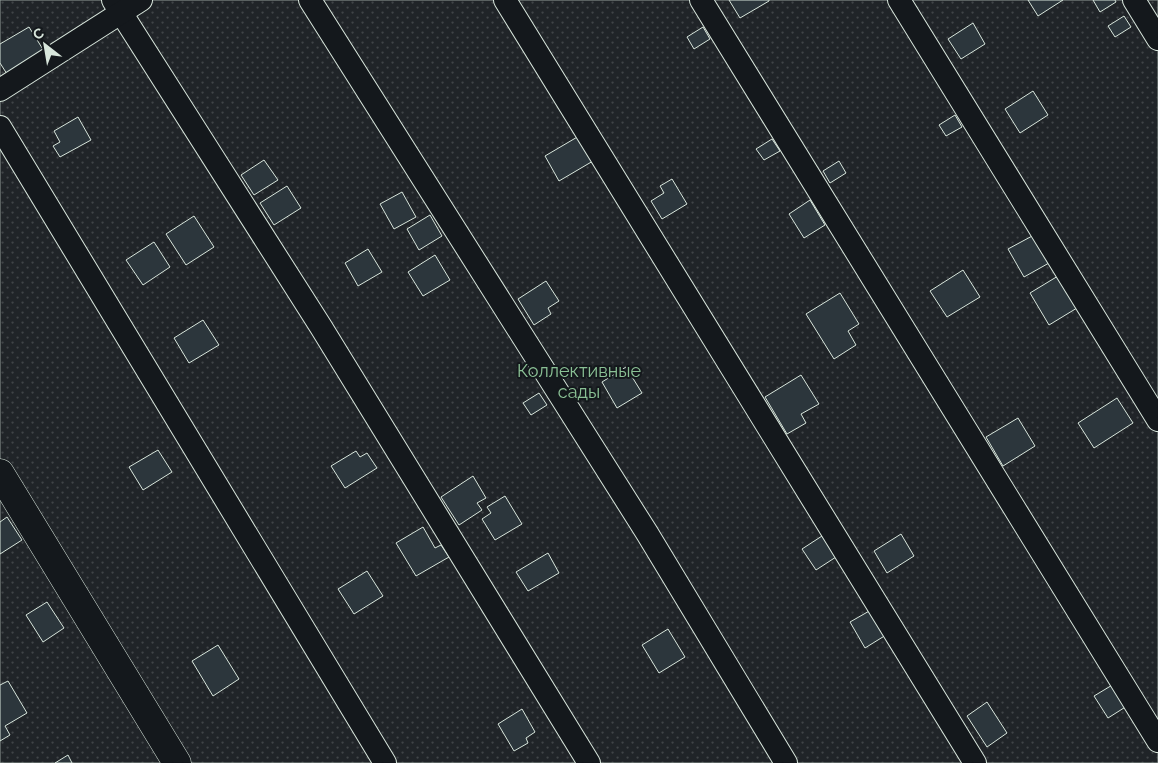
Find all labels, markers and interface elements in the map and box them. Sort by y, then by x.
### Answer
north arrow [20,20,70,70]
text: С [30,24,47,43]
park label: Коллективные сады [517,360,642,402]

